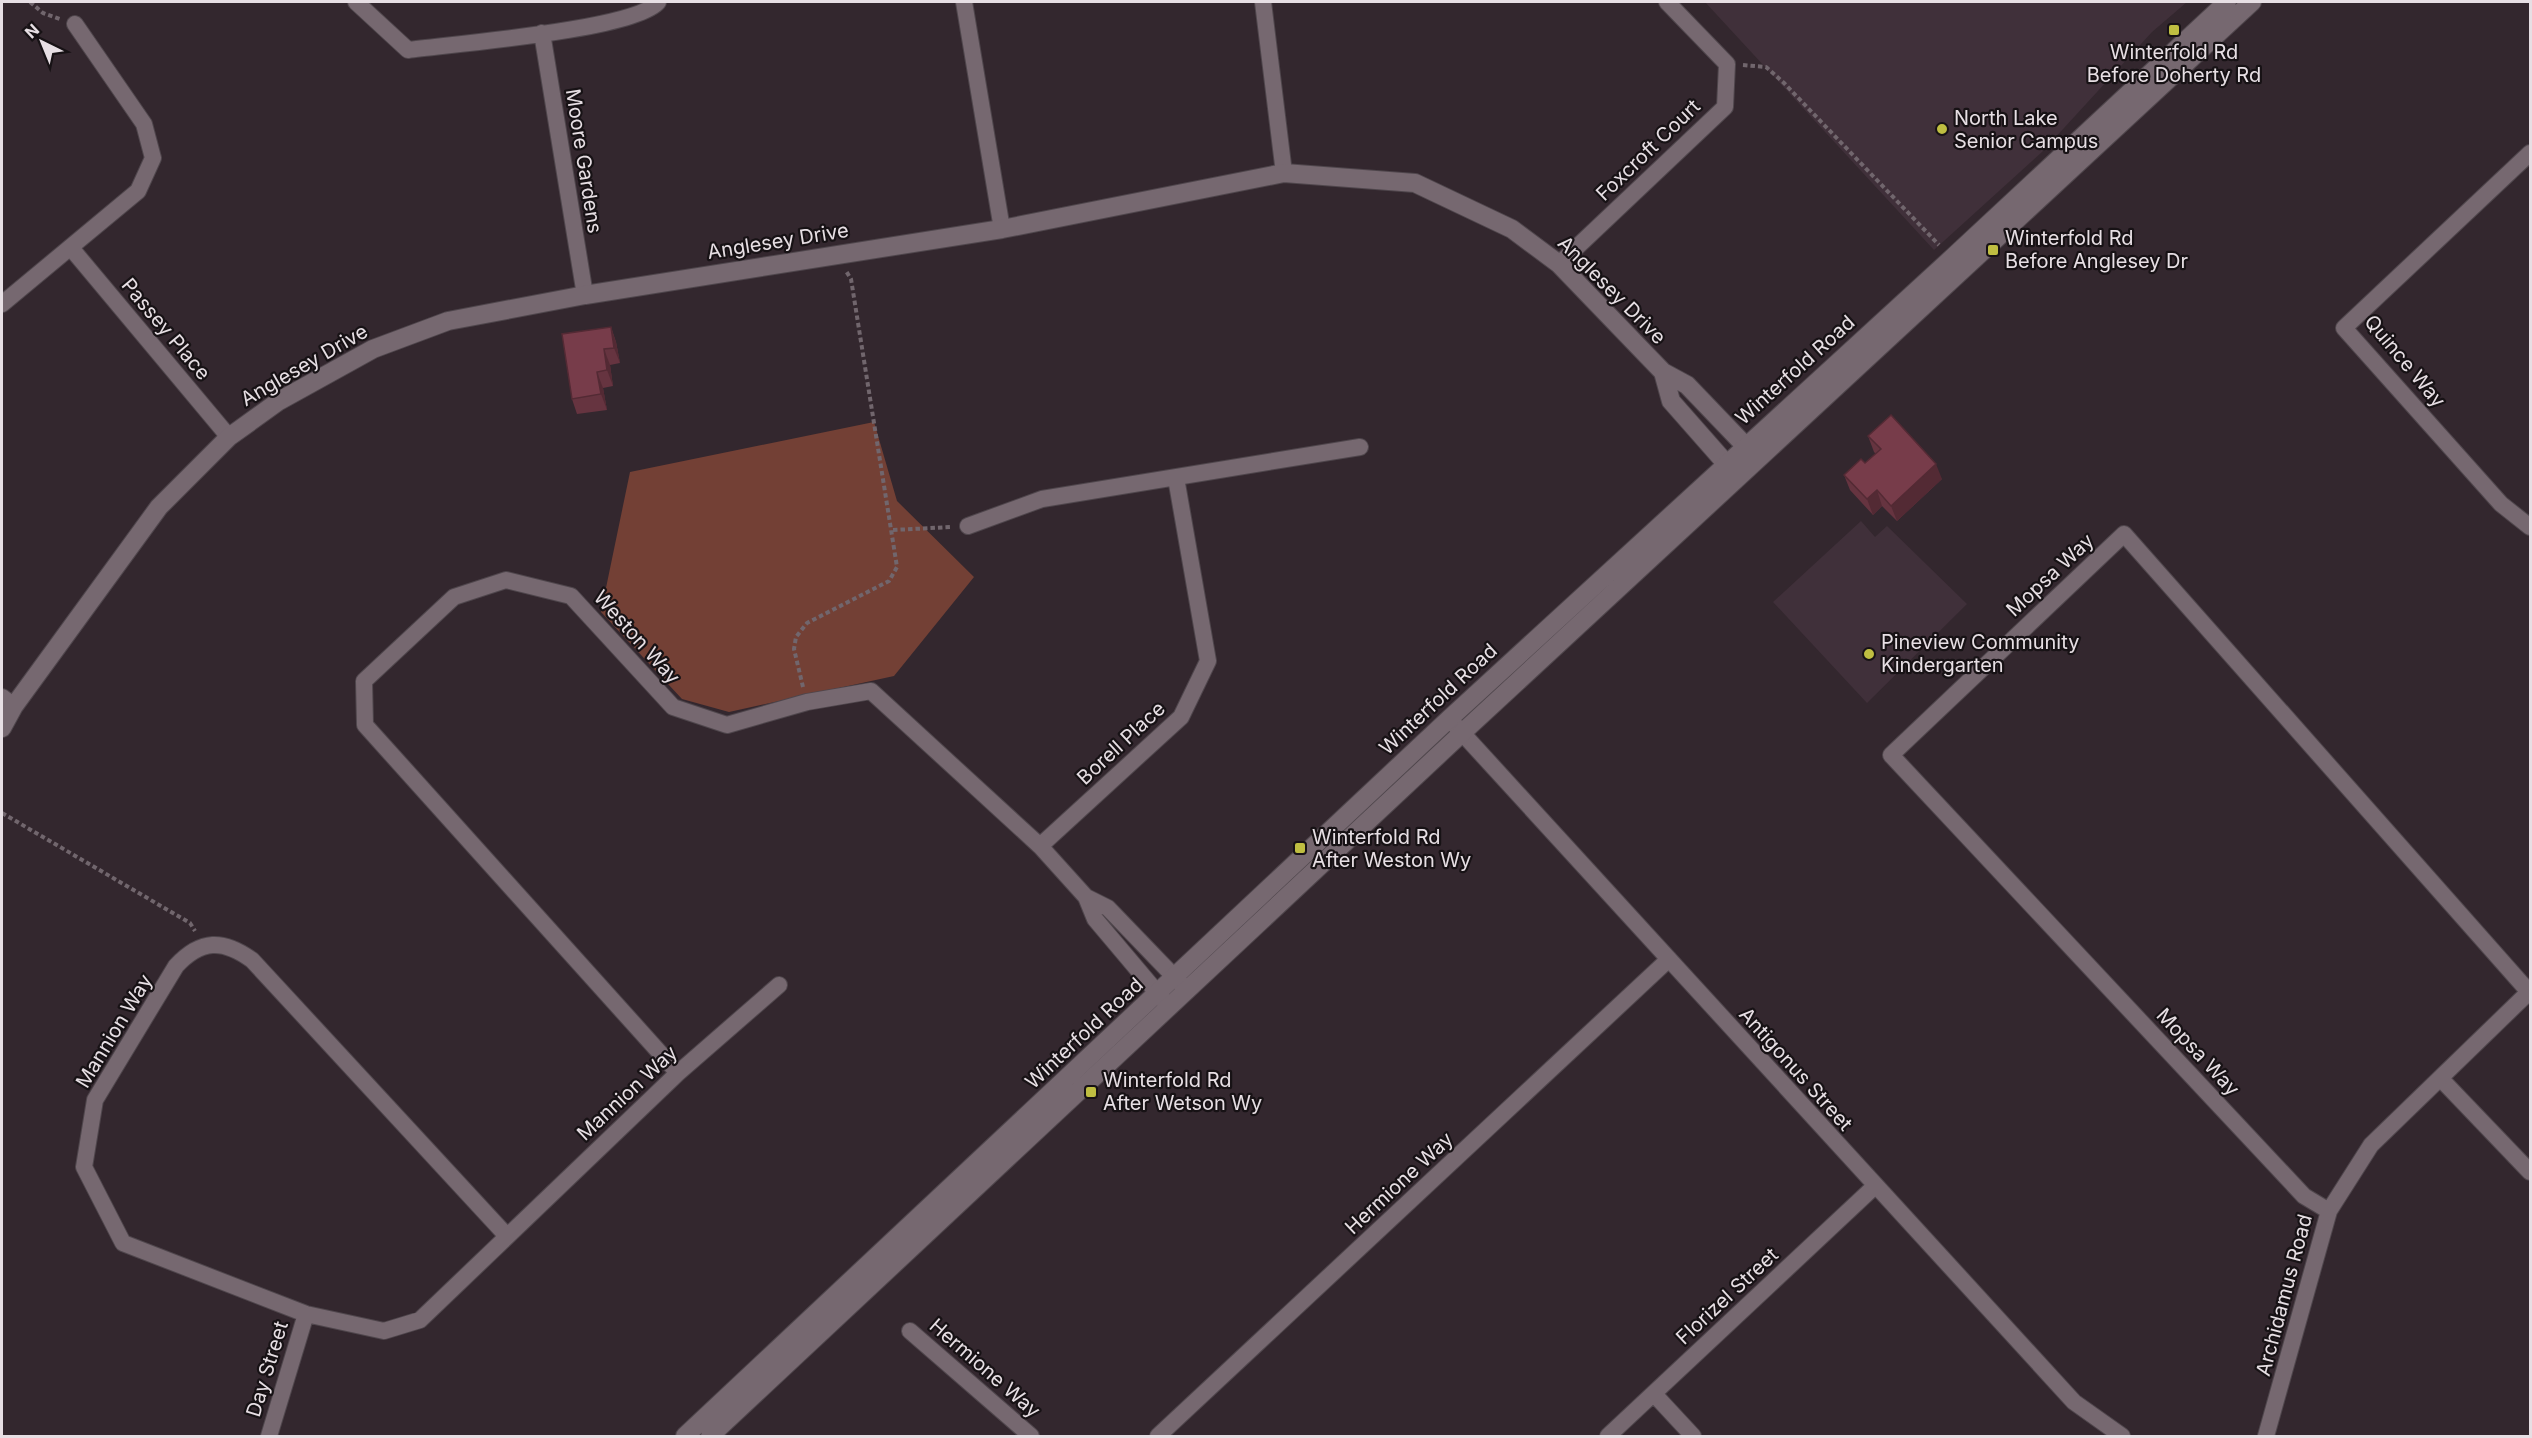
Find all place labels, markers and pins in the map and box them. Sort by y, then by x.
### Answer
marker: Winterfold Rd Before Doherty Rd [2167,23,2181,37]
place label: Winterfold Rd Before Doherty Rd [2087,40,2261,87]
place label: North Lake Senior Campus [1954,106,2098,153]
marker: North Lake Senior Campus [1935,122,1949,136]
place label: Winterfold Rd Before Anglesey Dr [2005,226,2189,273]
marker: Winterfold Rd Before Anglesey Dr [1986,243,2000,257]
place label: Pineview Community Kindergarten [1881,630,2079,677]
marker: Pineview Community Kindergarten [1862,647,1876,661]
place label: Winterfold Rd After Weston Wy [1312,825,1471,872]
marker: Winterfold Rd After Weston Wy [1293,841,1307,855]
place label: Winterfold Rd After Wetson Wy [1103,1068,1262,1115]
marker: Winterfold Rd After Wetson Wy [1084,1085,1098,1099]

